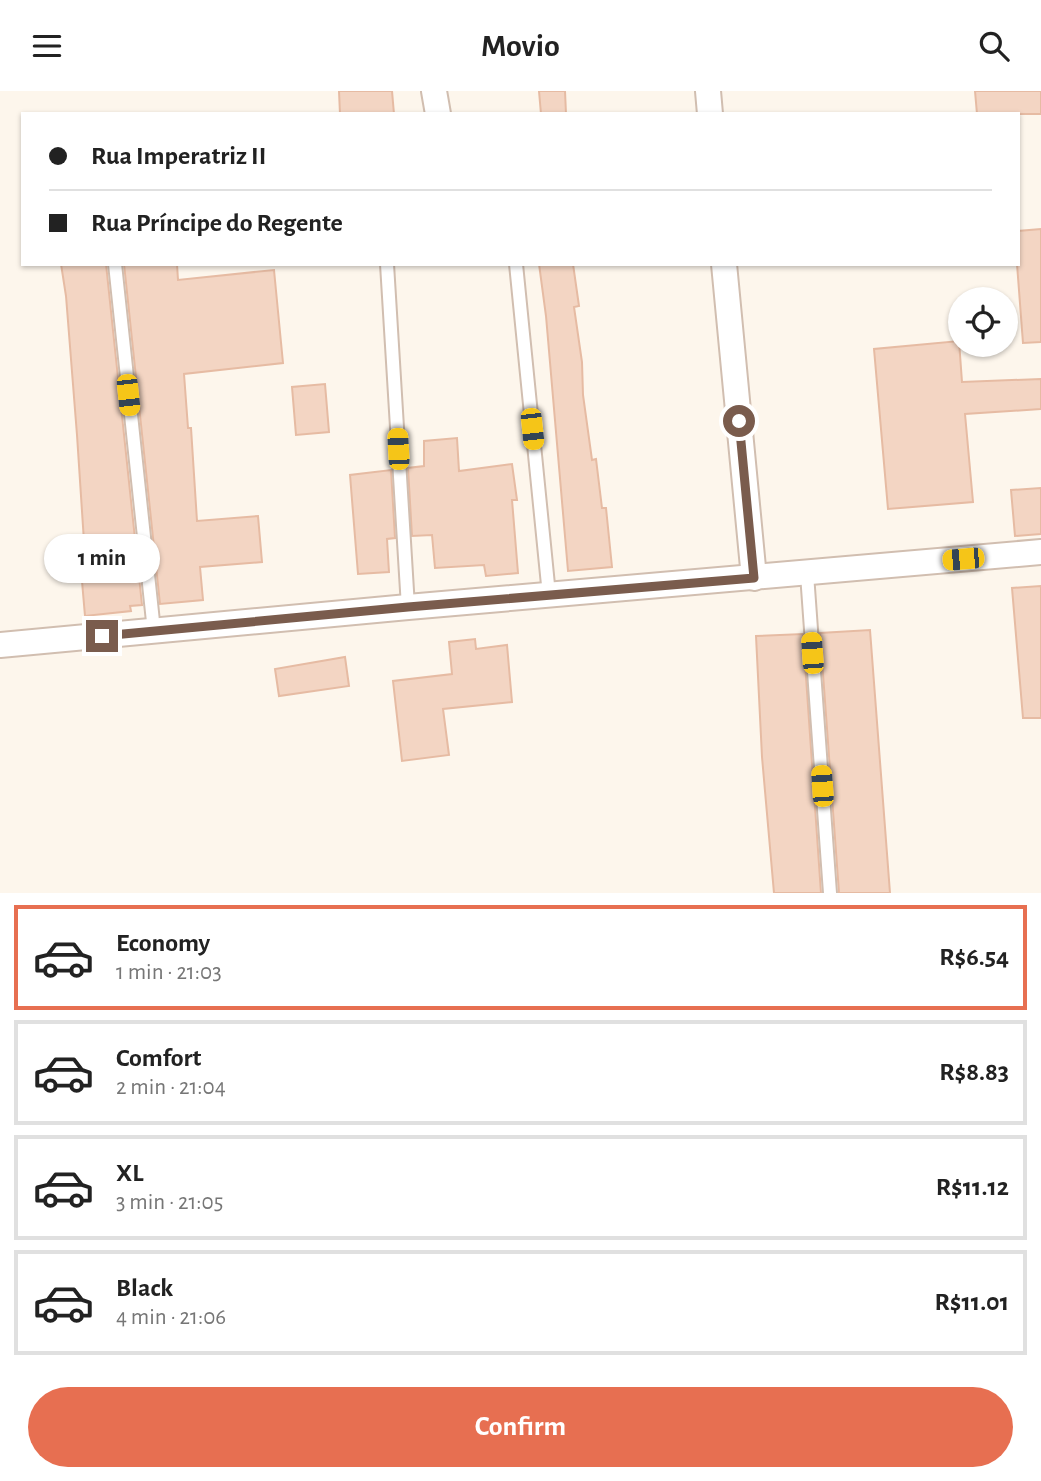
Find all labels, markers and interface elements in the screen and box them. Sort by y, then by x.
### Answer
icon: menu [28,27,66,65]
icon: search [975,27,1013,65]
text: Movio [481,30,560,62]
text: Rua Imperatriz II [91,143,266,169]
text: Rua Príncipe do Regente [91,210,343,236]
map controls [948,287,1018,357]
button: locate [948,287,1018,357]
car [116,373,141,417]
route start [723,405,755,437]
car [520,407,545,451]
car [387,427,410,471]
callout: 1 min [44,535,160,583]
text: 1 min [78,547,126,570]
car [942,547,985,571]
route end [86,620,118,652]
car [801,631,824,675]
car [811,764,834,808]
icon: car [32,926,95,989]
text: Economy [116,930,210,956]
text: R$6.54 [939,944,1009,970]
text: 1 min · 21:03 [116,961,222,984]
icon: car [32,1041,95,1104]
text: Comfort [116,1045,201,1071]
text: R$8.83 [939,1059,1009,1085]
text: 2 min · 21:04 [116,1076,226,1099]
icon: car [32,1156,95,1219]
text: XL [116,1160,143,1186]
text: R$11.12 [936,1174,1009,1200]
text: 3 min · 21:05 [116,1191,223,1214]
icon: car [32,1271,95,1334]
text: Black [116,1275,173,1301]
text: R$11.01 [934,1289,1009,1315]
text: 4 min · 21:06 [116,1306,226,1329]
button: Confirm [28,1387,1013,1467]

